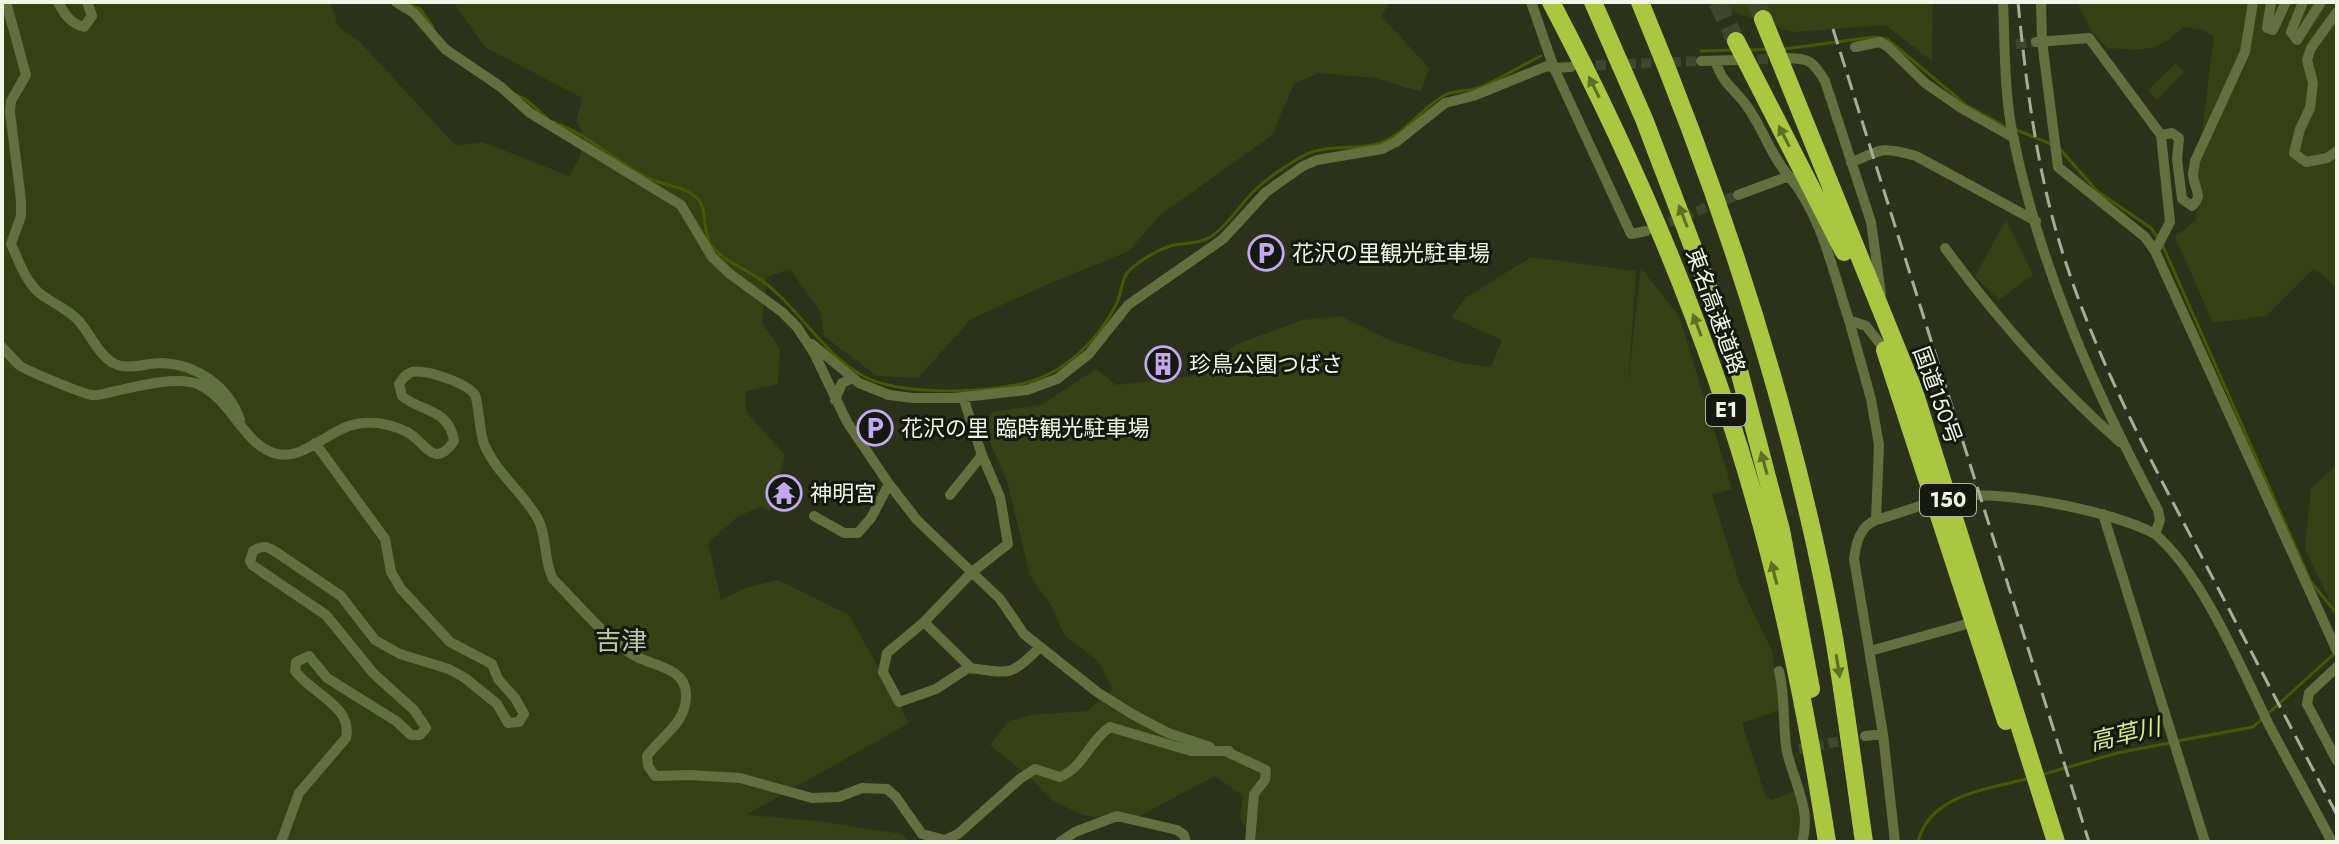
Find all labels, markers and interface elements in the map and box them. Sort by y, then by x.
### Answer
one-way arrow [1587,75,1601,98]
one-way arrow [1778,124,1791,147]
one-way arrow [1676,204,1688,228]
parking icon: 花沢の里観光駐車場 [1247,234,1285,272]
place label: 花沢の里観光駐車場 [1292,237,1490,269]
street label: 東名高速道路 [1678,244,1754,378]
one-way arrow [1690,313,1703,337]
street label: 国道150号 [1906,342,1970,448]
building icon: 珍鳥公園つばさ [1144,345,1182,383]
place label: 珍鳥公園つばさ [1189,348,1343,380]
road number: E1 [1706,394,1746,426]
parking icon: 花沢の里 臨時観光駐車場 [856,409,894,447]
place label: 花沢の里 臨時観光駐車場 [901,412,1150,444]
one-way arrow [1757,450,1769,475]
temple icon: 神明宮 [765,474,803,512]
place label: 神明宮 [810,477,876,509]
road number: 150 [1920,484,1976,516]
one-way arrow [1767,561,1779,586]
district label: 吉津 [595,622,647,660]
one-way arrow [1832,653,1845,678]
water label: 高草川 [2086,708,2167,759]

